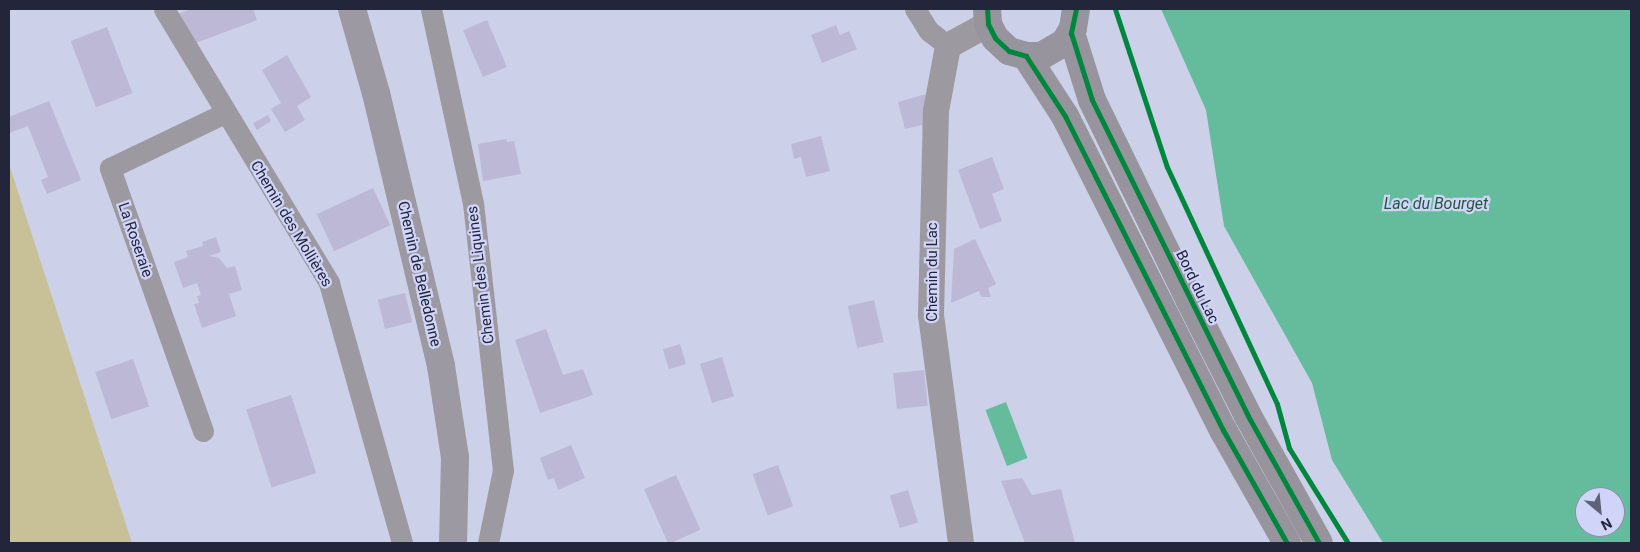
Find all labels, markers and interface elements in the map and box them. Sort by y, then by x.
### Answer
street label: Chemin des Mollières [246,158,336,290]
water label: Lac du Bourget [1384,194,1488,214]
street label: Chemin de Belledonne [393,199,445,349]
street label: La Roseraie [114,200,156,280]
street label: Chemin des Liquines [464,205,498,345]
street label: Chemin du Lac [924,222,942,322]
street label: Bord du Lac [1171,247,1223,327]
north arrow [1575,487,1625,537]
text: N [1598,515,1615,534]

